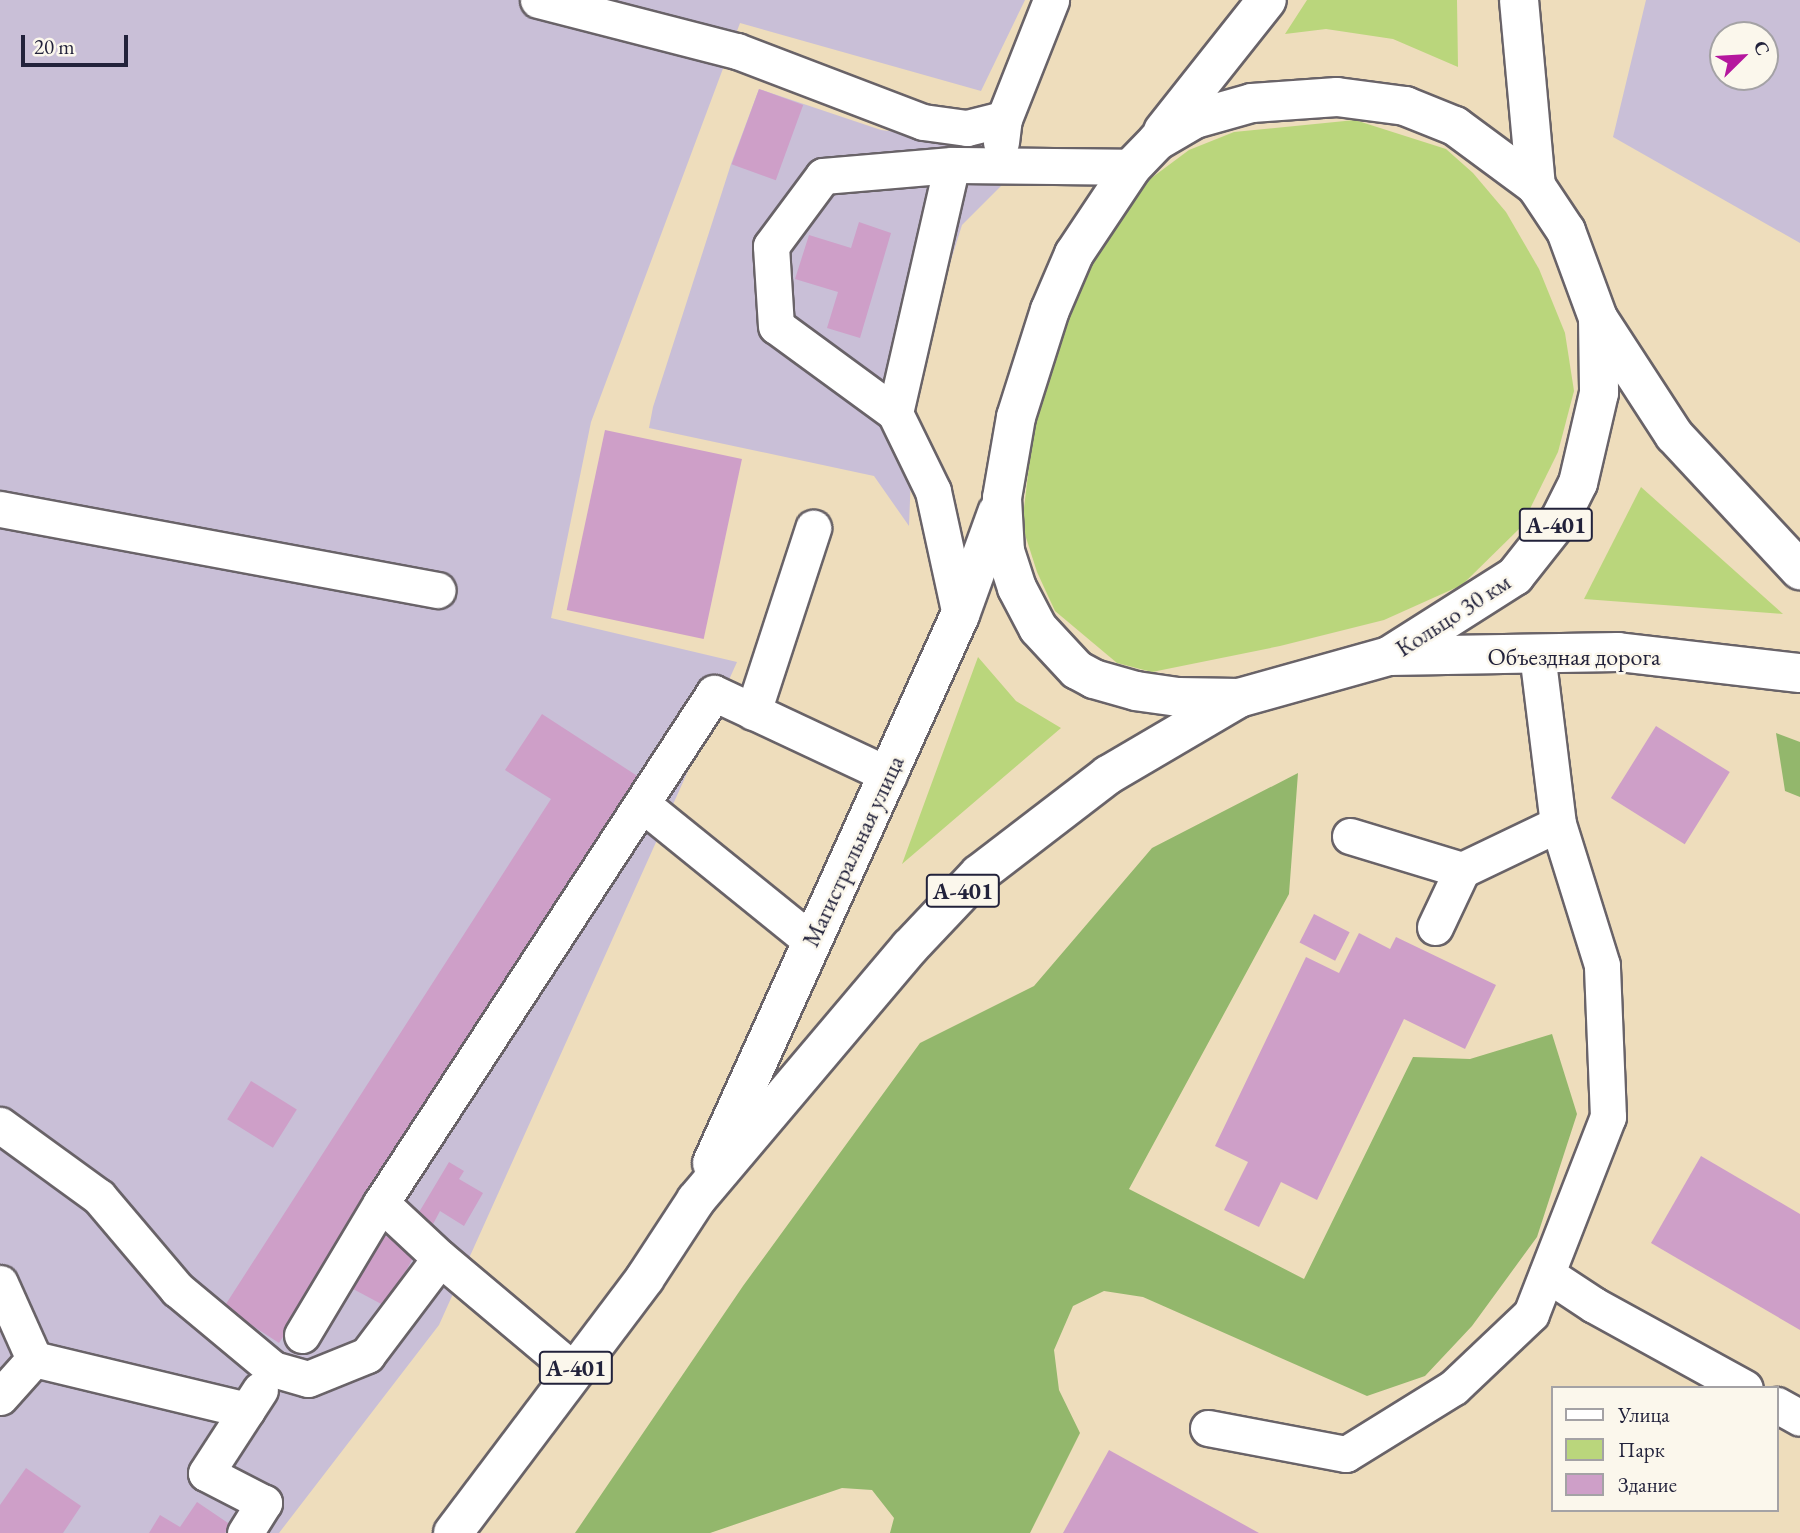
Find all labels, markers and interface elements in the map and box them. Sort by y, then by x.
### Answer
scale bar [24,21,131,65]
north arrow [1709,21,1779,91]
text: 20 m [34,33,75,60]
text: С [1748,37,1776,59]
road number: А-401 [1518,505,1594,544]
street label: Кольцо 30 км [1390,567,1516,663]
street label: Объездная дорога [1487,643,1661,671]
street label: Магистральная улица [796,751,910,951]
road number: А-401 [925,872,1002,911]
road number: А-401 [538,1348,614,1387]
legend [1552,1386,1779,1512]
text: Улица [1618,1401,1670,1428]
text: Парк [1618,1436,1665,1463]
text: Здание [1618,1471,1677,1498]

